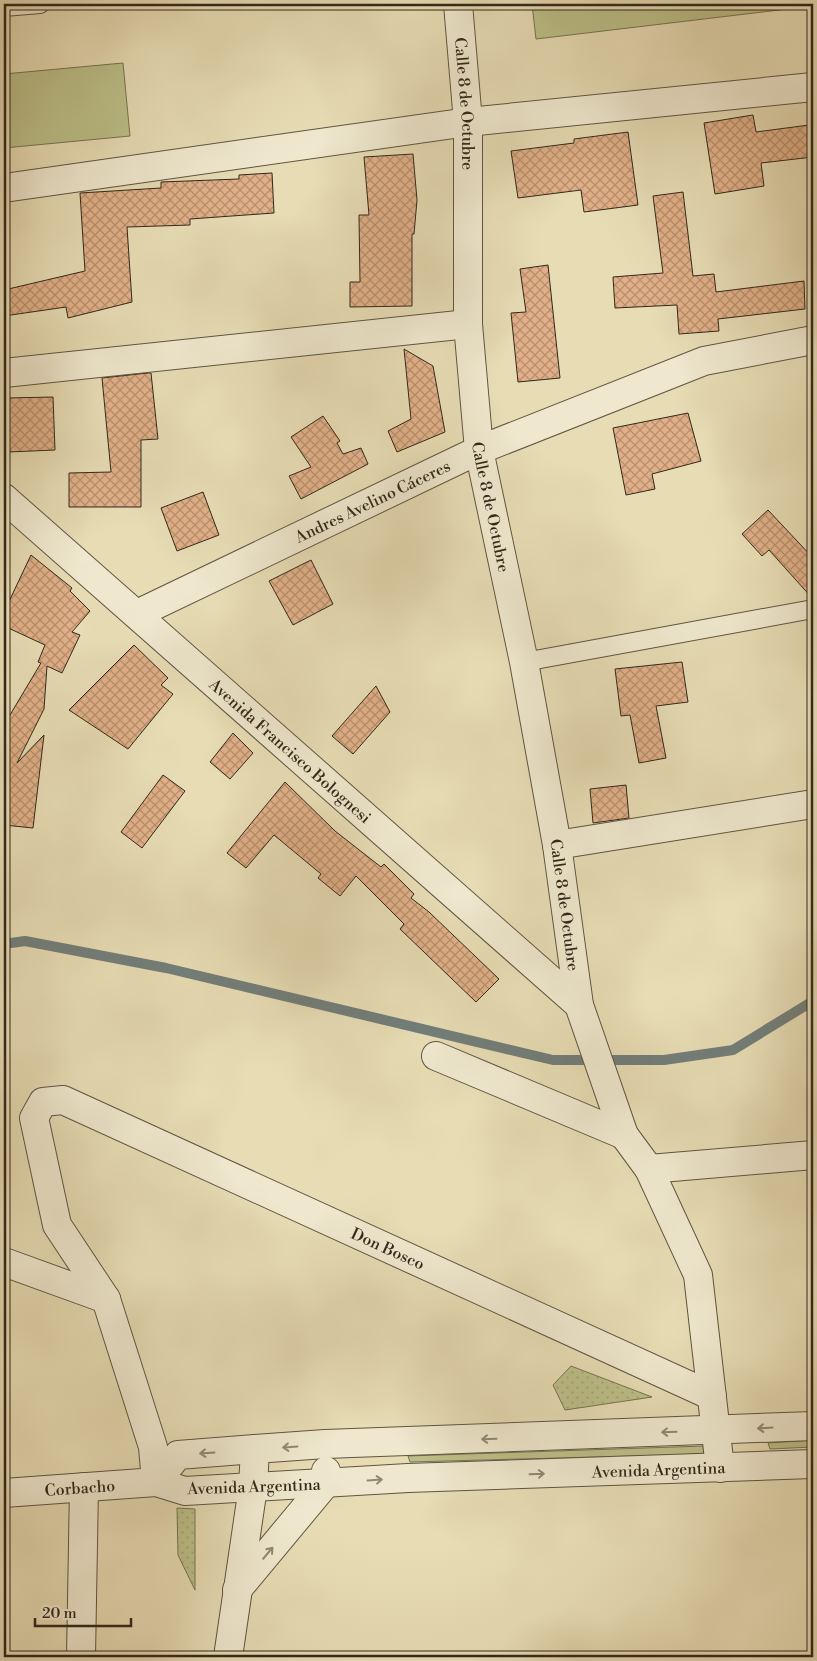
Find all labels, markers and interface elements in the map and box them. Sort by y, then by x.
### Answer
street label: Calle 8 de Octubre [450,37,477,170]
street label: Calle 8 de Octubre [467,441,514,574]
street label: Andres Avelino Cáceres [291,456,454,548]
street label: Avenida Francisco Bolognesi [204,674,375,828]
street label: Calle 8 de Octubre [545,837,583,972]
street label: Don Bosco [348,1224,428,1275]
one-way arrow [758,1424,774,1433]
one-way arrow [661,1428,677,1437]
one-way arrow [481,1434,497,1443]
one-way arrow [282,1442,298,1451]
one-way arrow [199,1448,215,1457]
street label: Avenida Argentina [591,1458,727,1483]
one-way arrow [529,1469,545,1478]
street label: Avenida Argentina [186,1475,322,1499]
street label: Corbacho [44,1476,116,1501]
one-way arrow [366,1476,382,1485]
one-way arrow [262,1546,274,1559]
scale bar [35,1596,131,1628]
text: 20 m [42,1604,77,1623]

